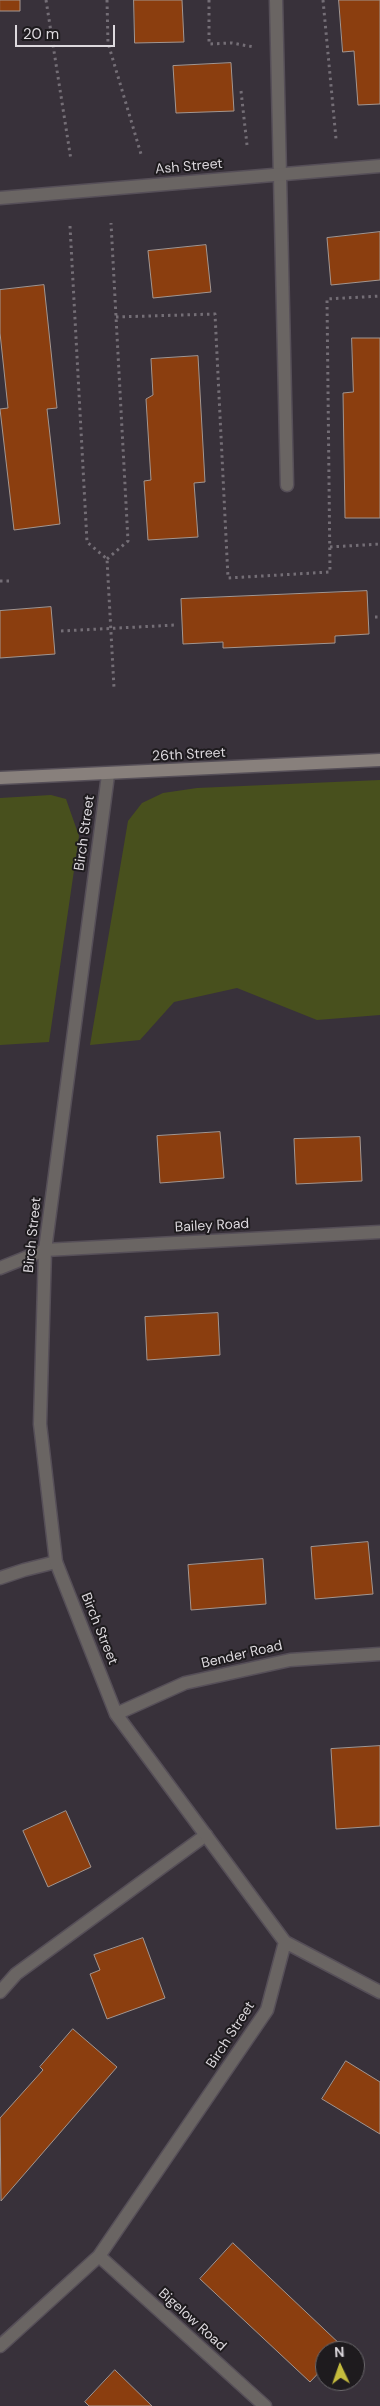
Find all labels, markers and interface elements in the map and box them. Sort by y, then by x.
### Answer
scale bar [18,15,118,47]
text: 20 m [23,24,59,44]
street label: Ash Street [155,156,223,178]
street label: 26th Street [152,745,226,765]
street label: Birch Street [71,794,99,872]
street label: Birch Street [21,1196,45,1274]
street label: Bailey Road [174,1216,250,1236]
street label: Birch Street [77,1591,121,1667]
street label: Bender Road [200,1638,284,1672]
street label: Birch Street [203,1998,259,2072]
street label: Bigelow Road [155,2285,229,2355]
north arrow [315,2341,365,2391]
text: N [334,2343,345,2361]

